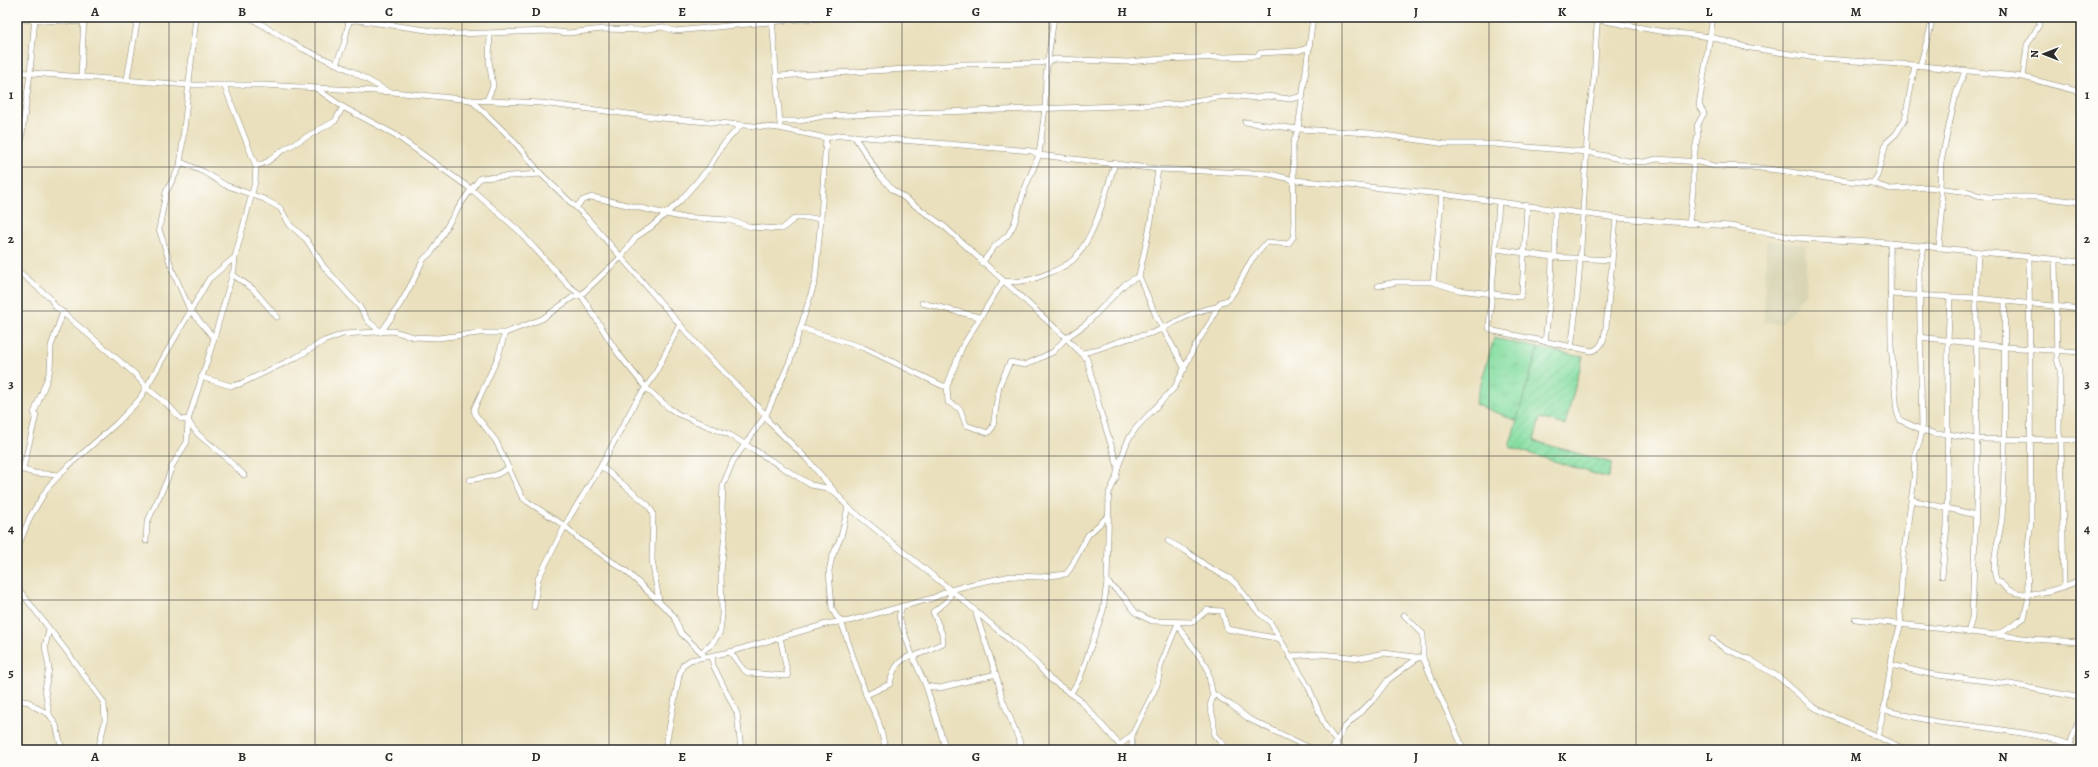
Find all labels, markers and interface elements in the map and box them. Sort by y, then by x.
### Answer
text: A [90,3,100,20]
text: B [238,3,246,20]
text: C [385,3,393,20]
text: D [531,3,541,20]
text: E [678,3,686,20]
text: F [826,3,833,20]
text: G [972,3,980,20]
text: H [1117,3,1127,20]
text: I [1267,3,1272,20]
text: J [1414,3,1418,20]
text: K [1558,3,1567,20]
text: L [1706,3,1713,20]
text: M [1851,3,1862,20]
text: N [1998,3,2008,20]
north arrow [2024,34,2064,74]
text: N [2027,50,2042,58]
text: 1 [9,86,14,103]
text: 1 [2085,86,2090,103]
text: 2 [8,230,15,247]
text: 2 [2084,230,2091,247]
text: 3 [8,375,14,392]
text: 3 [2084,375,2090,392]
text: 4 [8,520,14,537]
text: 4 [2084,520,2090,537]
text: 5 [8,664,14,681]
text: 5 [2084,664,2090,681]
text: A [90,748,100,765]
text: B [238,748,246,765]
text: C [385,748,393,765]
text: D [531,748,541,765]
text: E [678,748,686,765]
text: F [826,748,833,765]
text: G [972,748,980,765]
text: H [1117,748,1127,765]
text: I [1267,748,1272,765]
text: J [1414,748,1418,765]
text: K [1558,748,1567,765]
text: L [1706,748,1713,765]
text: M [1851,748,1862,765]
text: N [1998,748,2008,765]

